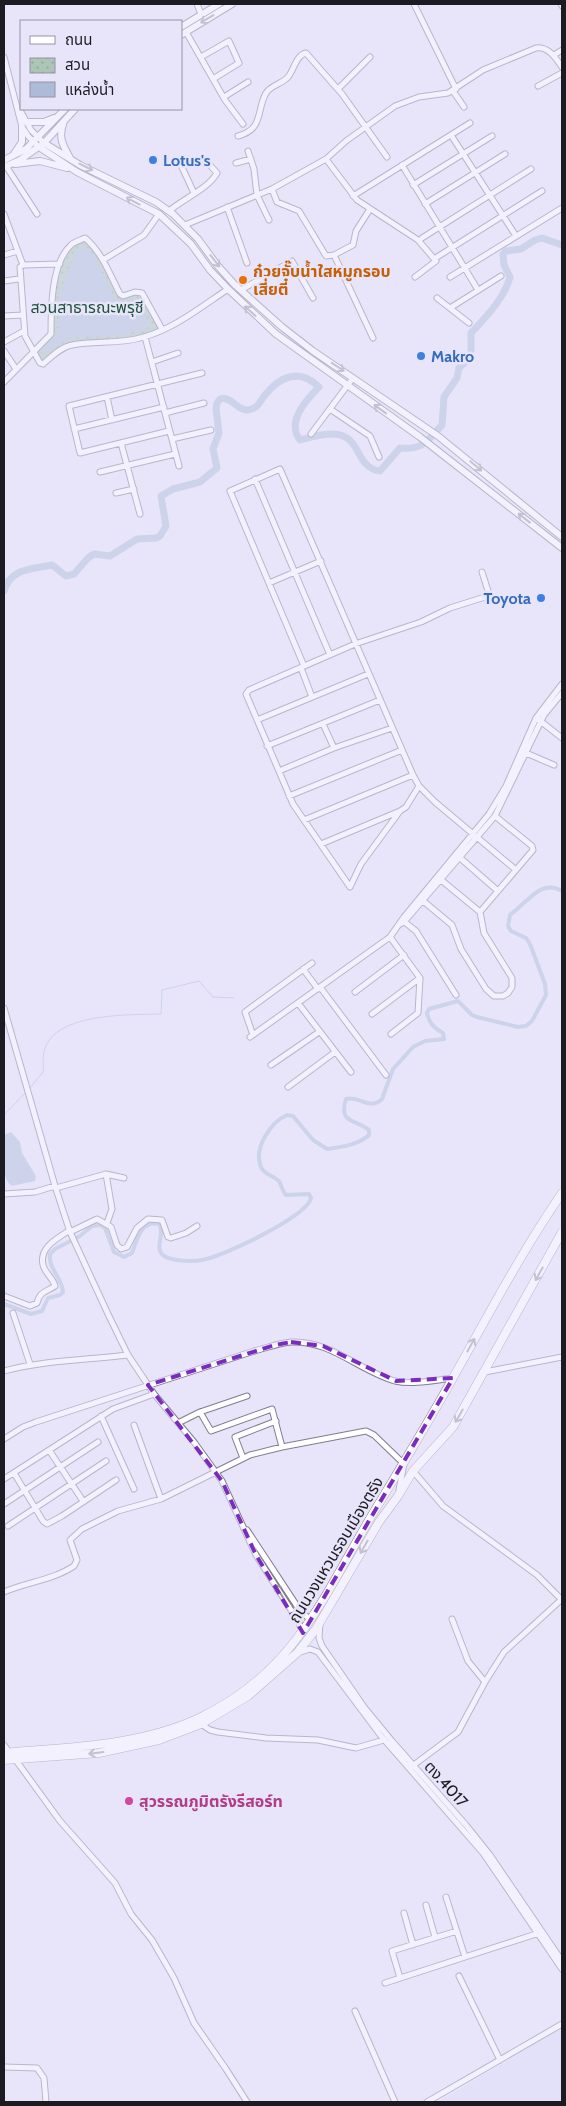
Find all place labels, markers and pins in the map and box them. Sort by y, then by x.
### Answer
place label: Lotus's [163,151,211,170]
marker: Lotus's [147,154,159,166]
place label: ก๋วยจั๊บน้ำใสหมูกรอบ เสี่ยตี๋ [253,260,391,299]
marker: ก๋วยจั๊บน้ำใสหมูกรอบ เสี่ยตี๋ [237,274,249,286]
place label: Makro [431,347,474,366]
marker: Makro [415,350,427,362]
place label: Toyota [483,589,531,608]
marker: Toyota [535,592,547,604]
place label: สุวรรณภูมิตรังรีสอร์ท [139,1792,283,1812]
marker: สุวรรณภูมิตรังรีสอร์ท [123,1795,135,1807]

